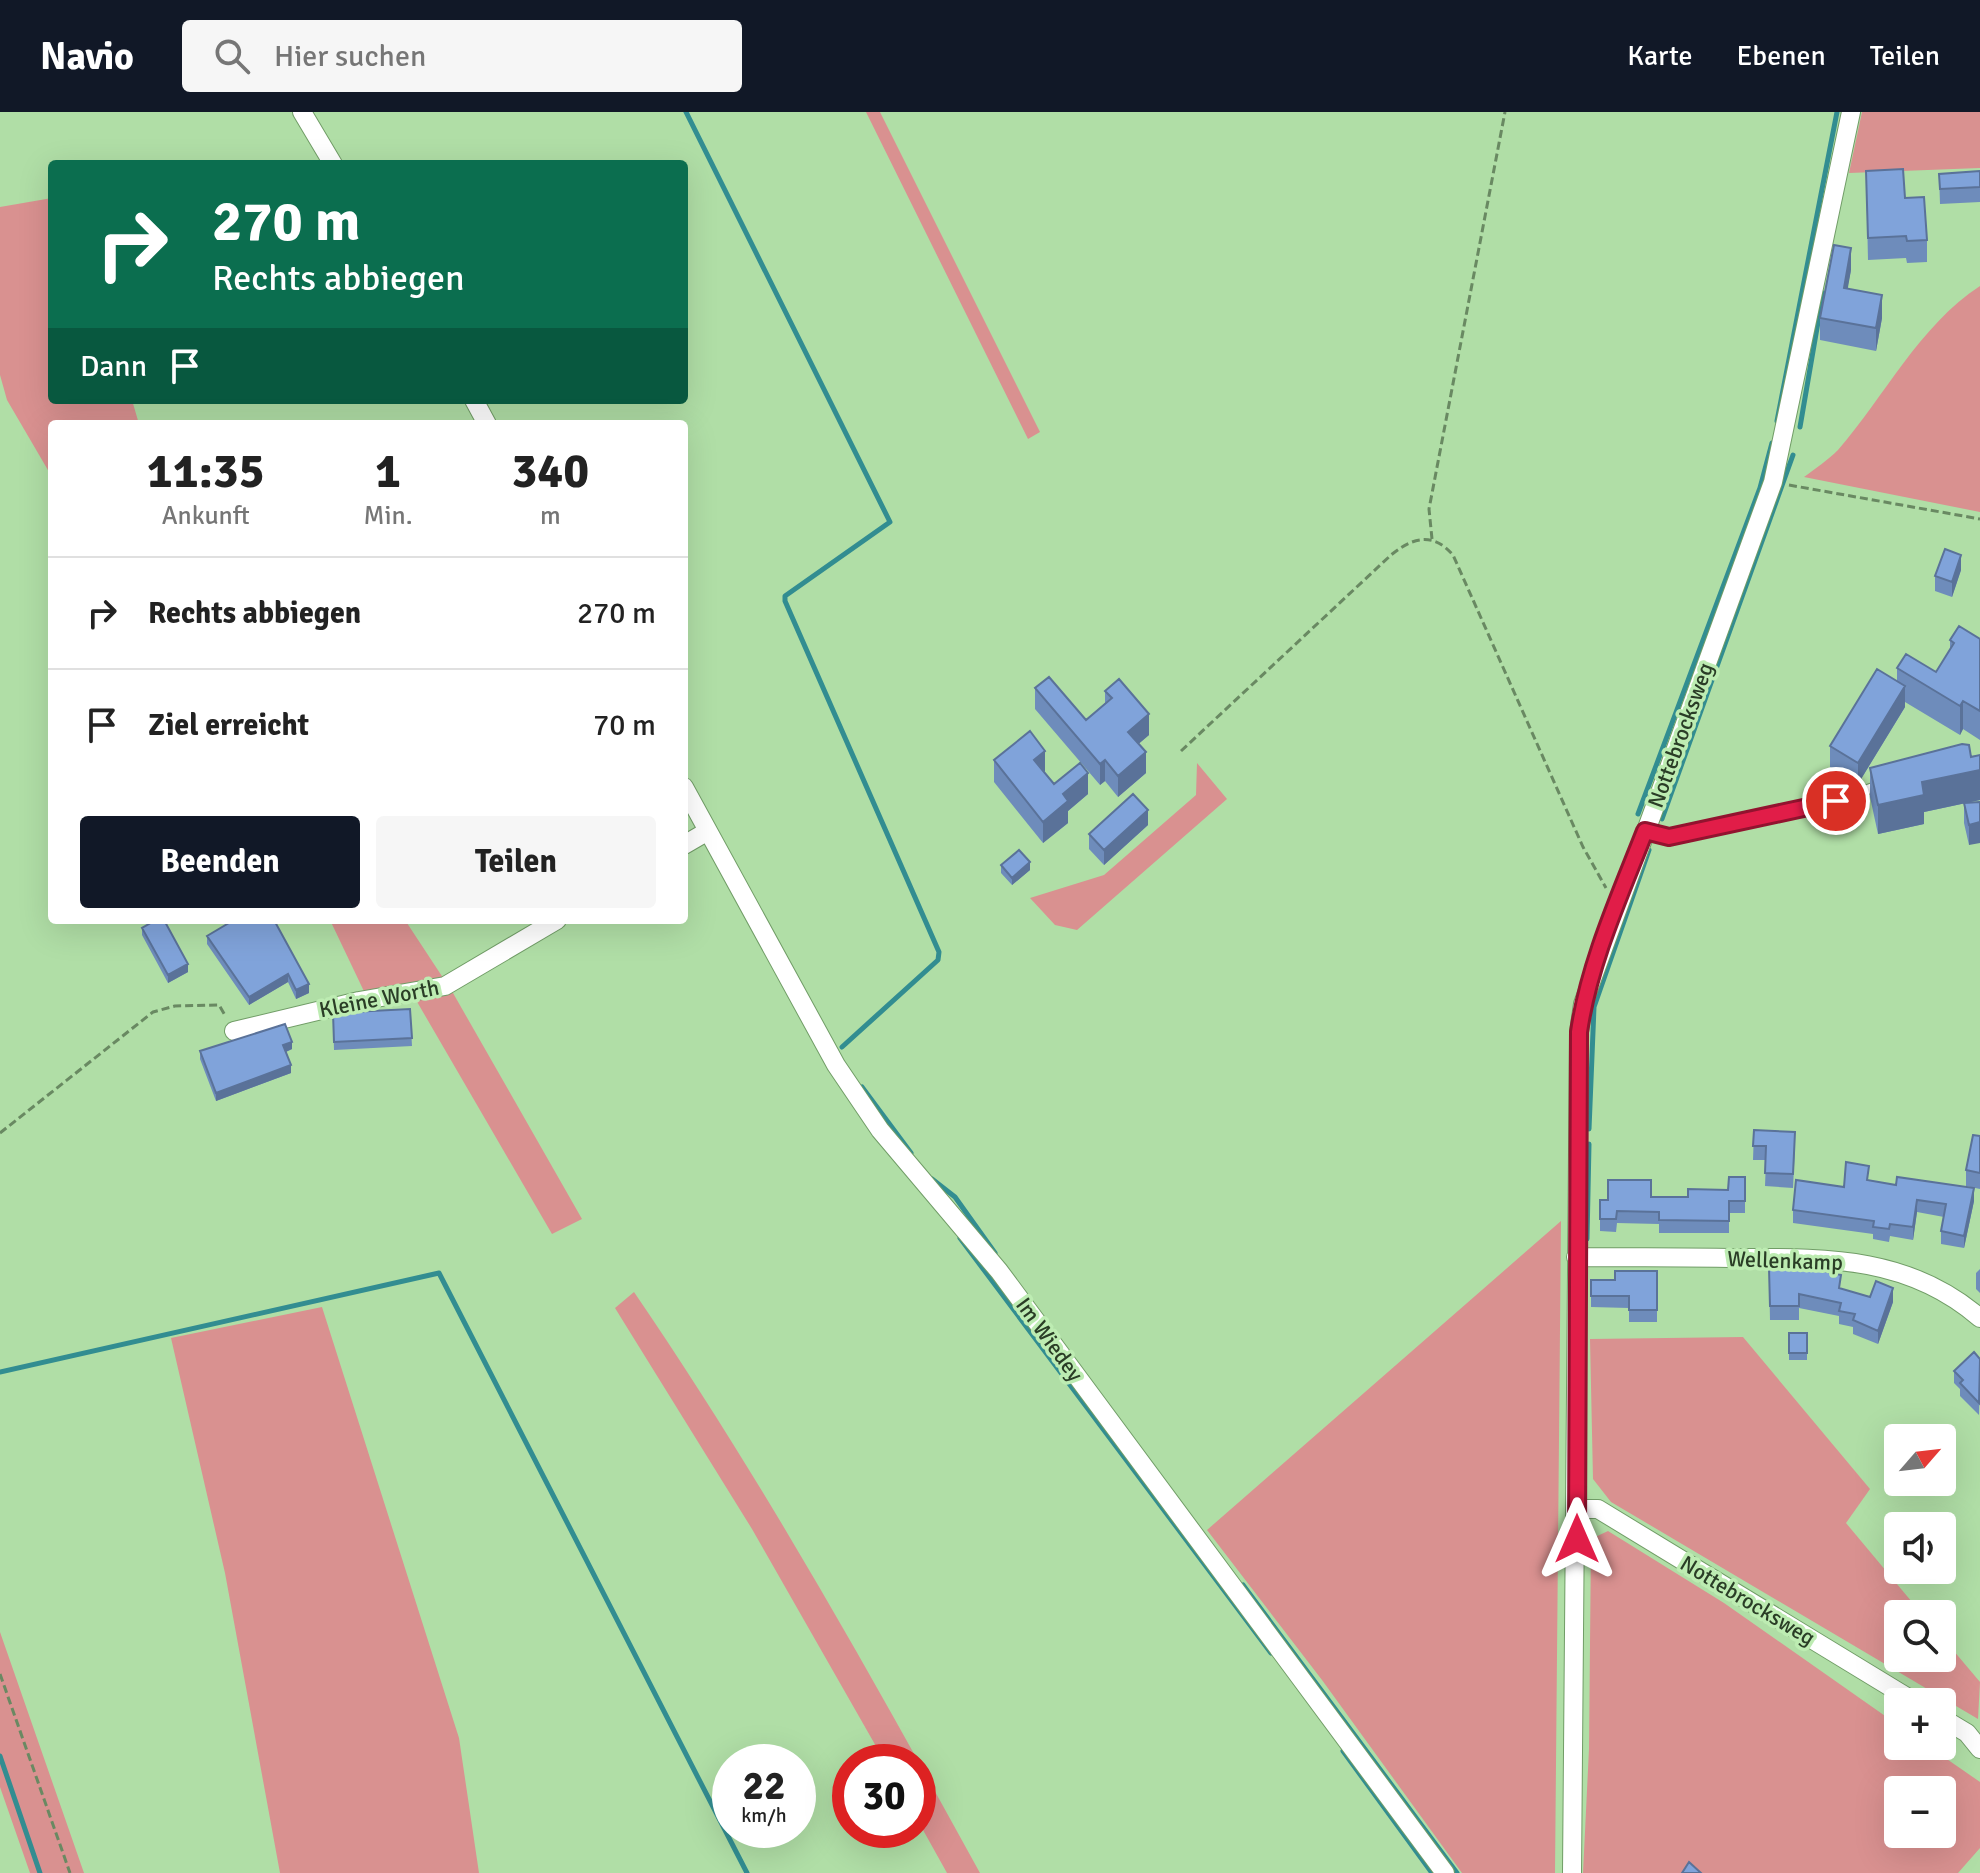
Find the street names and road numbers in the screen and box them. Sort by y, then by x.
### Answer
street label: Nottebrocksweg [1642,659,1719,811]
street label: Kleine Worth [317,974,441,1023]
street label: Wellenkamp [1727,1245,1843,1276]
street label: Im Wiedey [1010,1292,1089,1387]
street label: Nottebrocksweg [1675,1550,1820,1651]

